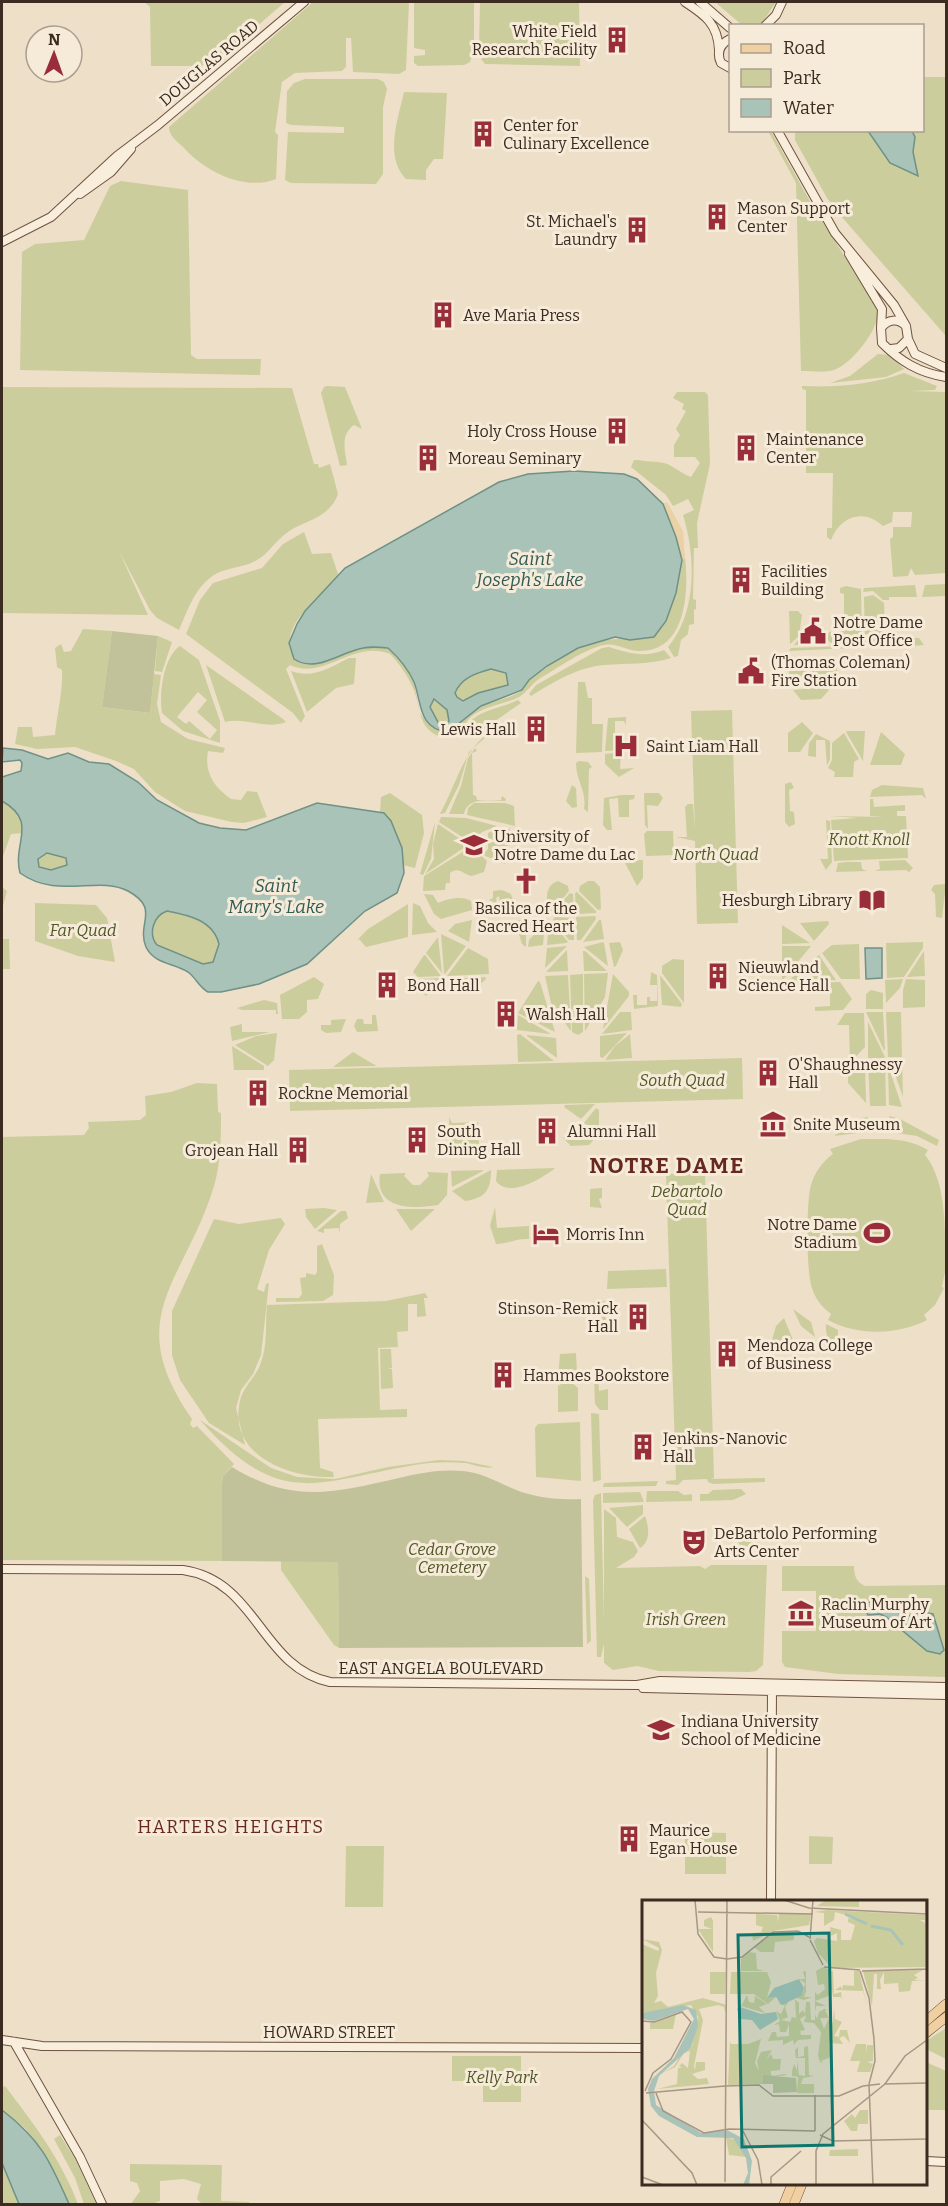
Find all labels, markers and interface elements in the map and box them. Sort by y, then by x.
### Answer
street label: DOUGLAS ROAD [156,16,262,110]
place label: White Field Research Facility [472,22,598,59]
north arrow [24,24,84,84]
legend [729,24,924,132]
building icon: White Field Research Facility [602,25,632,55]
text: N [48,30,61,49]
text: Road [783,37,826,59]
text: Park [783,67,822,89]
text: Water [783,97,834,119]
place label: Center for Culinary Excellence [503,116,649,153]
building icon: Center for Culinary Excellence [468,119,498,149]
place label: Mason Support Center [737,199,851,236]
building icon: Mason Support Center [702,202,732,232]
place label: St. Michael's Laundry [526,212,618,249]
building icon: St. Michael's Laundry [622,215,652,245]
building icon: Ave Maria Press [428,300,458,330]
place label: Ave Maria Press [463,306,580,325]
building icon: Holy Cross House [602,416,632,446]
place label: Holy Cross House [467,422,597,441]
place label: Maintenance Center [766,430,864,467]
building icon: Maintenance Center [731,433,761,463]
building icon: Moreau Seminary [413,443,443,473]
place label: Moreau Seminary [448,449,582,468]
water label: Saint Joseph's Lake [475,548,583,591]
place label: Facilities Building [761,562,827,599]
building icon: Facilities Building [726,565,756,595]
place label: Notre Dame Post Office [833,613,923,650]
public building icon: Notre Dame Post Office [798,616,828,646]
place label: (Thomas Coleman) Fire Station [771,653,910,690]
public building icon: (Thomas Coleman) Fire Station [736,656,766,686]
building icon: Lewis Hall [521,714,551,744]
place label: Lewis Hall [440,720,516,739]
hospital icon: Saint Liam Hall [611,731,641,761]
place label: Saint Liam Hall [646,737,759,756]
place label: University of Notre Dame du Lac [494,827,635,864]
school or university icon: University of Notre Dame du Lac [459,830,489,860]
park label: Knott Knoll [828,830,910,849]
park label: North Quad [673,845,759,864]
church icon: Basilica of the Sacred Heart [511,866,541,896]
water label: Saint Mary's Lake [228,875,324,918]
library icon: Hesburgh Library [857,885,887,915]
place label: Hesburgh Library [722,891,853,910]
place label: Basilica of the Sacred Heart [475,899,577,936]
park label: Far Quad [50,921,116,940]
place label: Nieuwland Science Hall [738,958,830,995]
building icon: Nieuwland Science Hall [703,961,733,991]
building icon: Bond Hall [372,970,402,1000]
place label: Bond Hall [407,976,480,995]
building icon: Walsh Hall [491,999,521,1029]
place label: Walsh Hall [526,1005,606,1024]
place label: O'Shaughnessy Hall [788,1055,903,1092]
building icon: O'Shaughnessy Hall [753,1058,783,1088]
park label: South Quad [639,1071,725,1090]
building icon: Rockne Memorial [243,1078,273,1108]
place label: Rockne Memorial [278,1084,409,1103]
museum icon: Snite Museum [758,1109,788,1139]
place label: Snite Museum [793,1115,900,1134]
building icon: Alumni Hall [532,1116,562,1146]
place label: South Dining Hall [437,1122,521,1159]
place label: Alumni Hall [567,1122,657,1141]
building icon: South Dining Hall [402,1125,432,1155]
building icon: Grojean Hall [283,1135,313,1165]
place label: Grojean Hall [185,1141,278,1160]
district label: NOTRE DAME [589,1152,745,1179]
park label: Debartolo Quad [651,1182,723,1219]
place label: Notre Dame Stadium [767,1215,857,1252]
sports icon: Notre Dame Stadium [862,1218,892,1248]
hotel icon: Morris Inn [531,1219,561,1249]
place label: Morris Inn [566,1225,644,1244]
place label: Stinson-Remick Hall [498,1299,618,1336]
building icon: Stinson-Remick Hall [623,1302,653,1332]
place label: Mendoza College of Business [747,1336,873,1373]
building icon: Mendoza College of Business [712,1339,742,1369]
building icon: Hammes Bookstore [488,1360,518,1390]
place label: Hammes Bookstore [523,1366,669,1385]
place label: Jenkins-Nanovic Hall [662,1429,787,1466]
building icon: Jenkins-Nanovic Hall [628,1432,658,1462]
place label: DeBartolo Performing Arts Center [714,1524,877,1561]
theatre icon: DeBartolo Performing Arts Center [679,1527,709,1557]
park label: Cedar Grove Cemetery [408,1540,496,1577]
place label: Raclin Murphy Museum of Art [821,1595,932,1632]
museum icon: Raclin Murphy Museum of Art [786,1598,816,1628]
park label: Irish Green [646,1610,726,1629]
street label: EAST ANGELA BOULEVARD [338,1659,544,1678]
place label: Indiana University School of Medicine [681,1712,821,1749]
school or university icon: Indiana University School of Medicine [646,1715,676,1745]
district label: HARTERS HEIGHTS [137,1816,325,1838]
place label: Maurice Egan House [649,1821,737,1858]
building icon: Maurice Egan House [614,1824,644,1854]
inset map [642,1900,927,2185]
street label: HOWARD STREET [263,2023,395,2042]
park label: Kelly Park [466,2068,538,2087]

